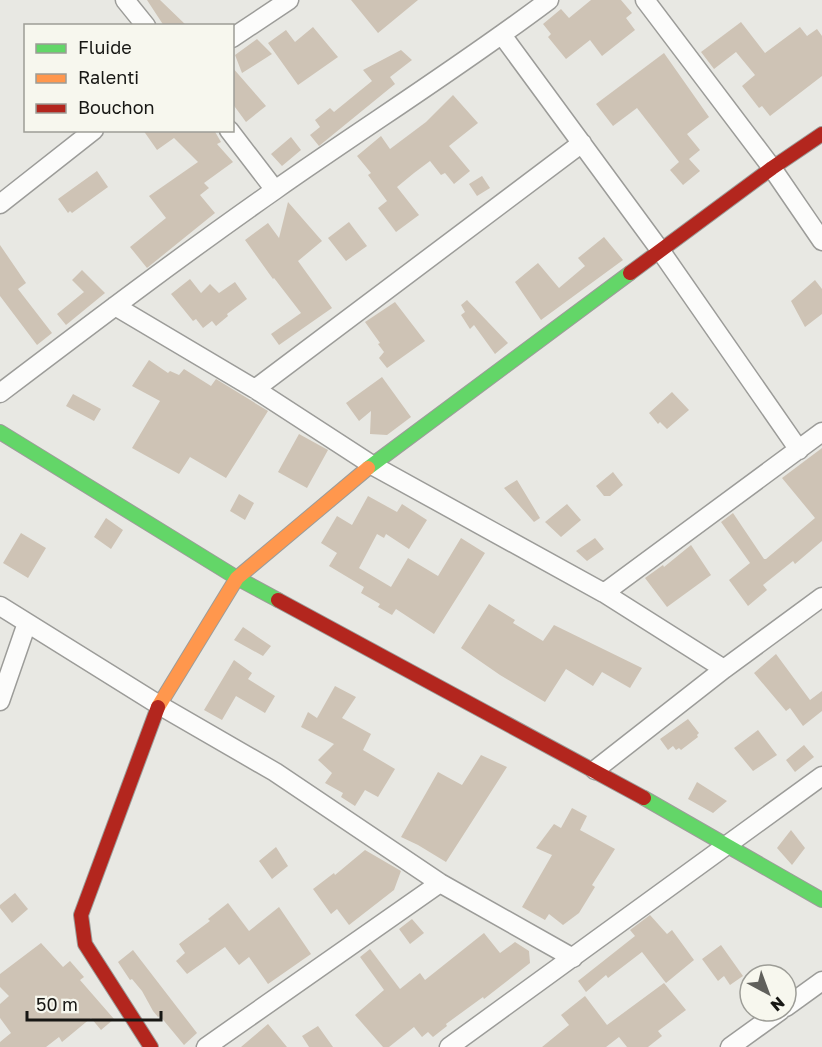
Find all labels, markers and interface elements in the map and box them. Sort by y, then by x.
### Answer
legend [24,24,234,132]
text: Fluide [78,36,132,58]
text: Ralenti [78,66,139,88]
text: Bouchon [78,96,155,118]
north arrow [738,963,798,1023]
scale bar [27,984,160,1022]
text: 50 m [36,993,78,1015]
text: N [767,993,789,1016]

